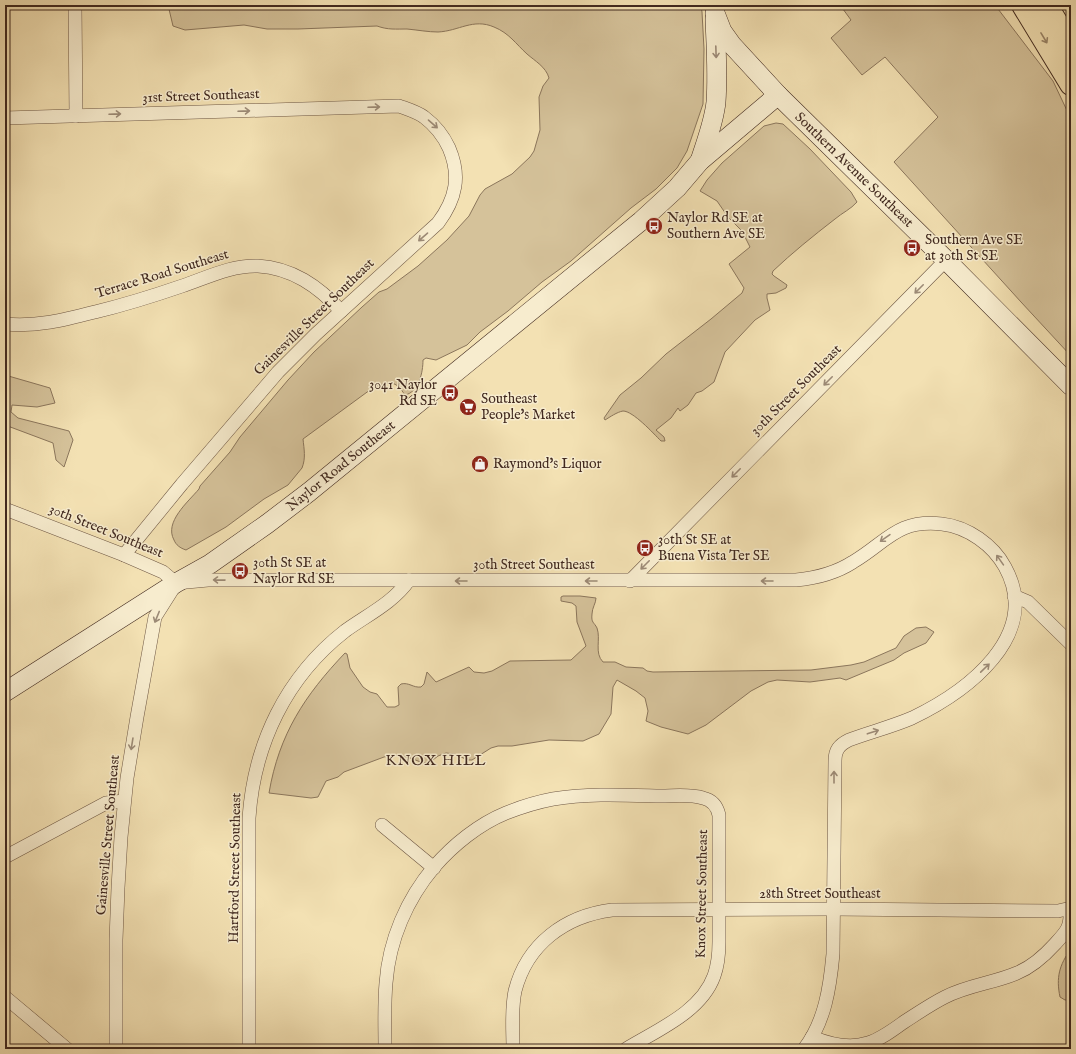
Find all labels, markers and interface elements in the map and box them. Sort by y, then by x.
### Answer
one-way arrow [1040,32,1048,44]
one-way arrow [712,45,720,58]
street label: 31st Street Southeast [142,85,260,107]
one-way arrow [367,103,380,111]
one-way arrow [237,107,250,115]
street label: Southern Avenue Southeast [791,109,917,232]
one-way arrow [108,111,121,118]
one-way arrow [427,120,438,129]
place label: Naylor Rd SE at Southern Ave SE [667,209,765,243]
bus stop icon: Naylor Rd SE at Southern Ave SE [644,216,664,236]
place label: Southern Ave SE at 30th St SE [925,231,1023,265]
one-way arrow [417,232,428,241]
bus stop icon: Southern Ave SE at 30th St SE [902,238,922,258]
street label: Terrace Road Southeast [93,245,231,303]
street label: Gainesville Street Southeast [250,254,378,379]
one-way arrow [914,284,924,293]
street label: 30th Street Southeast [747,341,845,439]
place label: 3041 Naylor Rd SE [369,376,437,410]
one-way arrow [823,376,833,386]
bus stop icon: 3041 Naylor Rd SE [440,383,460,403]
place label: Southeast People's Market [481,390,575,424]
supermarket icon: Southeast People's Market [458,397,478,417]
street label: Naylor Road Southeast [283,416,399,515]
shop icon: Raymond's Liquor [470,454,490,474]
place label: Raymond's Liquor [493,455,602,473]
one-way arrow [731,468,741,478]
street label: 30th Street Southeast [46,500,166,562]
place label: 30th St SE at Buena Vista Ter SE [658,531,770,565]
one-way arrow [880,534,891,542]
bus stop icon: 30th St SE at Buena Vista Ter SE [635,538,655,558]
place label: 30th St SE at Naylor Rd SE [253,554,335,588]
one-way arrow [996,554,1004,565]
street label: 30th Street Southeast [473,556,595,574]
one-way arrow [640,560,650,570]
bus stop icon: 30th St SE at Naylor Rd SE [230,561,250,581]
one-way arrow [213,576,226,584]
one-way arrow [455,577,468,584]
one-way arrow [585,577,598,585]
one-way arrow [761,577,774,585]
one-way arrow [152,610,160,622]
one-way arrow [980,663,990,672]
one-way arrow [867,727,879,735]
one-way arrow [128,737,136,750]
district label: KNOX HILL [386,751,486,770]
street label: Gainesville Street Southeast [92,754,124,916]
one-way arrow [830,771,838,784]
street label: Hartford Street Southeast [225,792,245,943]
street label: Knox Street Southeast [692,829,712,959]
street label: 28th Street Southeast [759,885,881,903]

